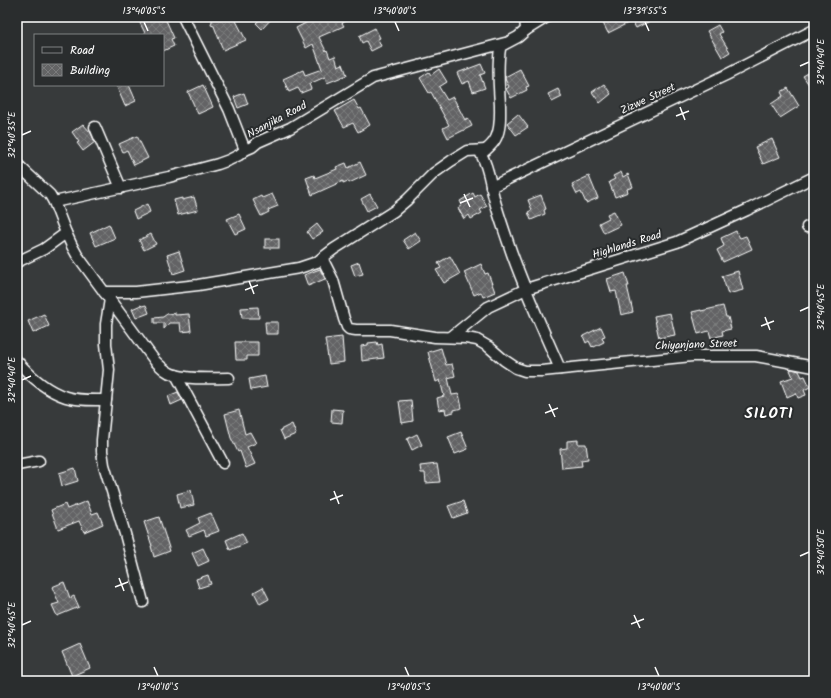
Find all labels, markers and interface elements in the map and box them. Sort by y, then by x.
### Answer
text: 13°40'05"S [122,3,166,19]
text: 13°40'00"S [374,3,417,19]
text: 13°39'55"S [623,3,668,19]
legend [34,34,164,86]
text: 32°40'40"E [813,38,829,85]
text: Road [70,41,95,60]
text: Building [70,61,110,80]
street label: Zizwe Street [617,78,679,120]
street label: Nsanjika Road [244,96,311,143]
text: 32°40'35"E [4,110,20,159]
street label: Highlands Road [590,226,664,264]
text: 32°40'45"E [813,282,829,330]
street label: Chiyanjano Street [655,335,738,355]
text: 32°40'40"E [4,356,20,403]
district label: SILOTI [744,402,794,426]
text: 32°40'50"E [813,528,829,575]
text: 32°40'45"E [4,600,20,648]
text: 13°40'10"S [138,679,179,695]
text: 13°40'05"S [387,679,431,695]
text: 13°40'00"S [638,679,681,695]

